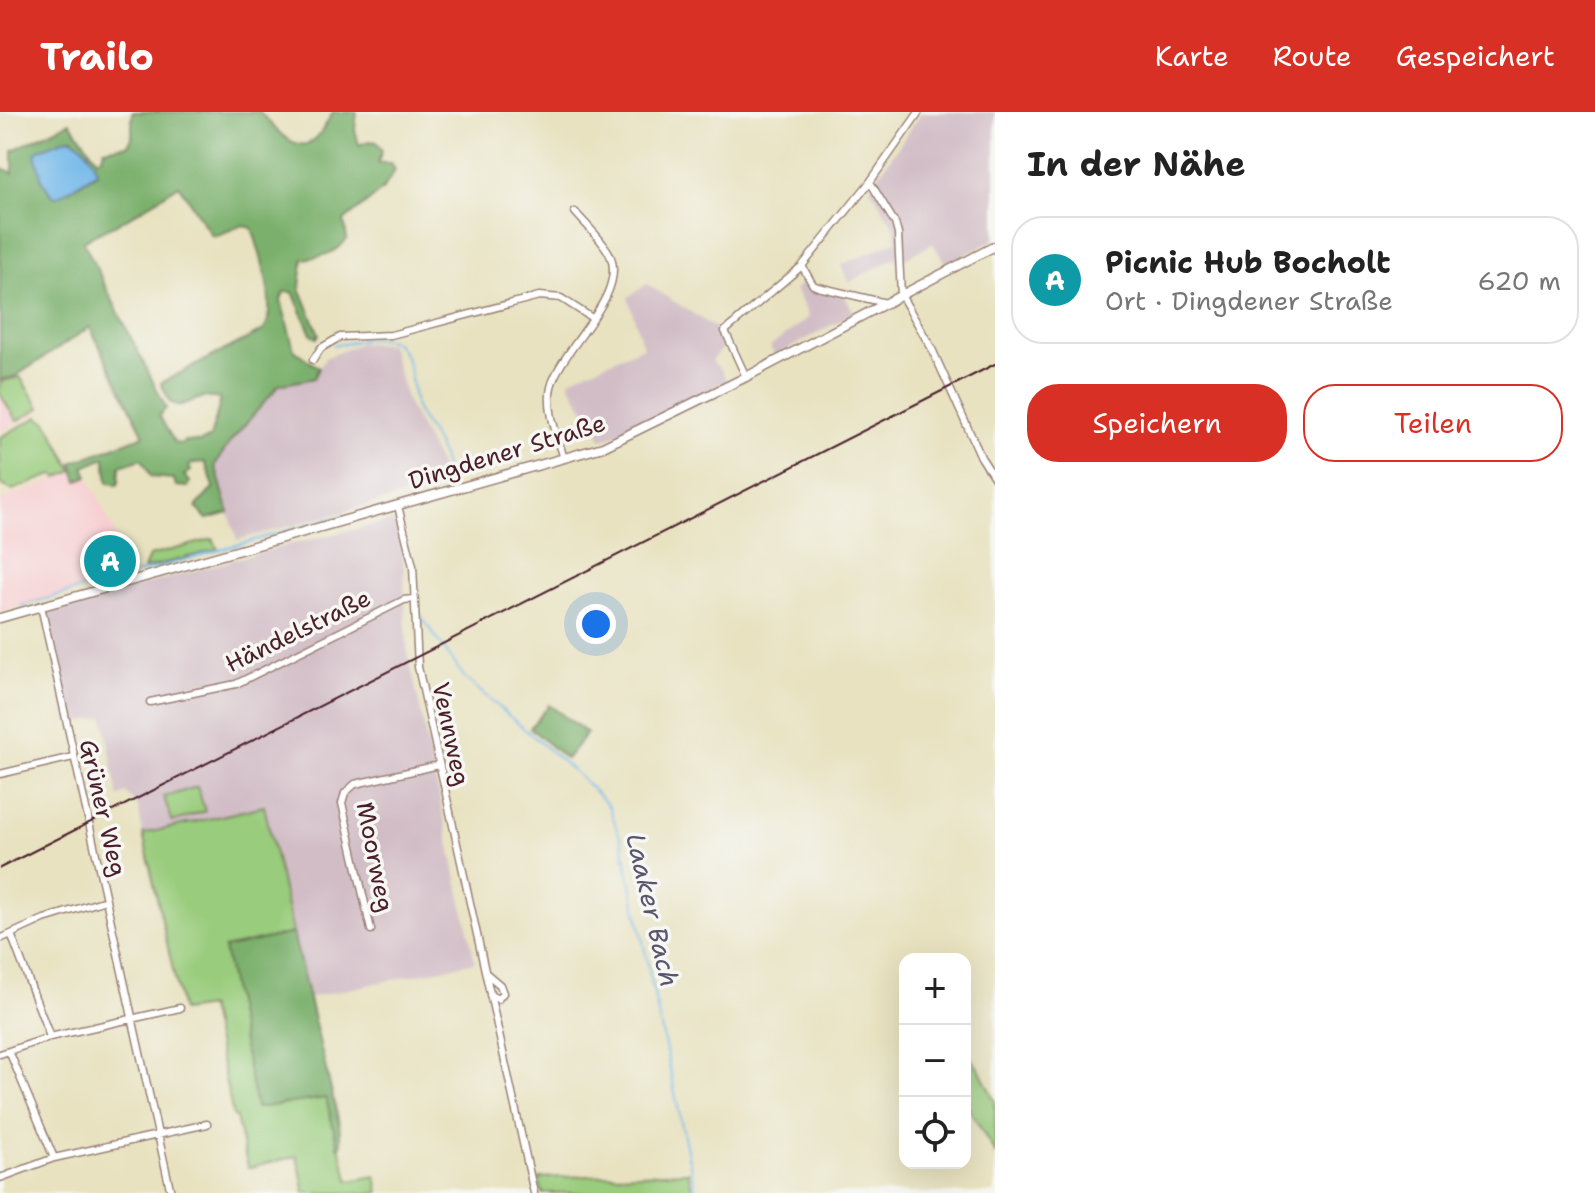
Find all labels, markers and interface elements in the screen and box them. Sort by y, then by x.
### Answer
text: Trailo [40,31,154,82]
text: Karte [1155,37,1229,75]
text: Route [1273,37,1352,75]
text: Gespeichert [1396,37,1555,75]
text: In der Nähe [1027,141,1246,187]
text: Picnic Hub Bocholt [1105,242,1390,283]
text: A [1045,263,1065,298]
text: 620 m [1478,263,1561,298]
text: Ort · Dingdener Straße [1105,283,1393,318]
button: Speichern [1027,384,1287,462]
button: Teilen [1303,384,1563,462]
street label: Dingdener Straße [405,407,609,497]
pin: A [84,531,136,591]
street label: Händelstraße [220,582,376,680]
your location [576,604,616,644]
street label: Vennweg [424,679,478,789]
street label: Grüner Weg [72,736,134,880]
street label: Moorweg [349,799,401,915]
water label: Laaker Bach [618,830,688,990]
map controls [899,953,971,1169]
button: + [899,953,971,1025]
button: − [899,1025,971,1097]
button: locate [899,1097,971,1169]

